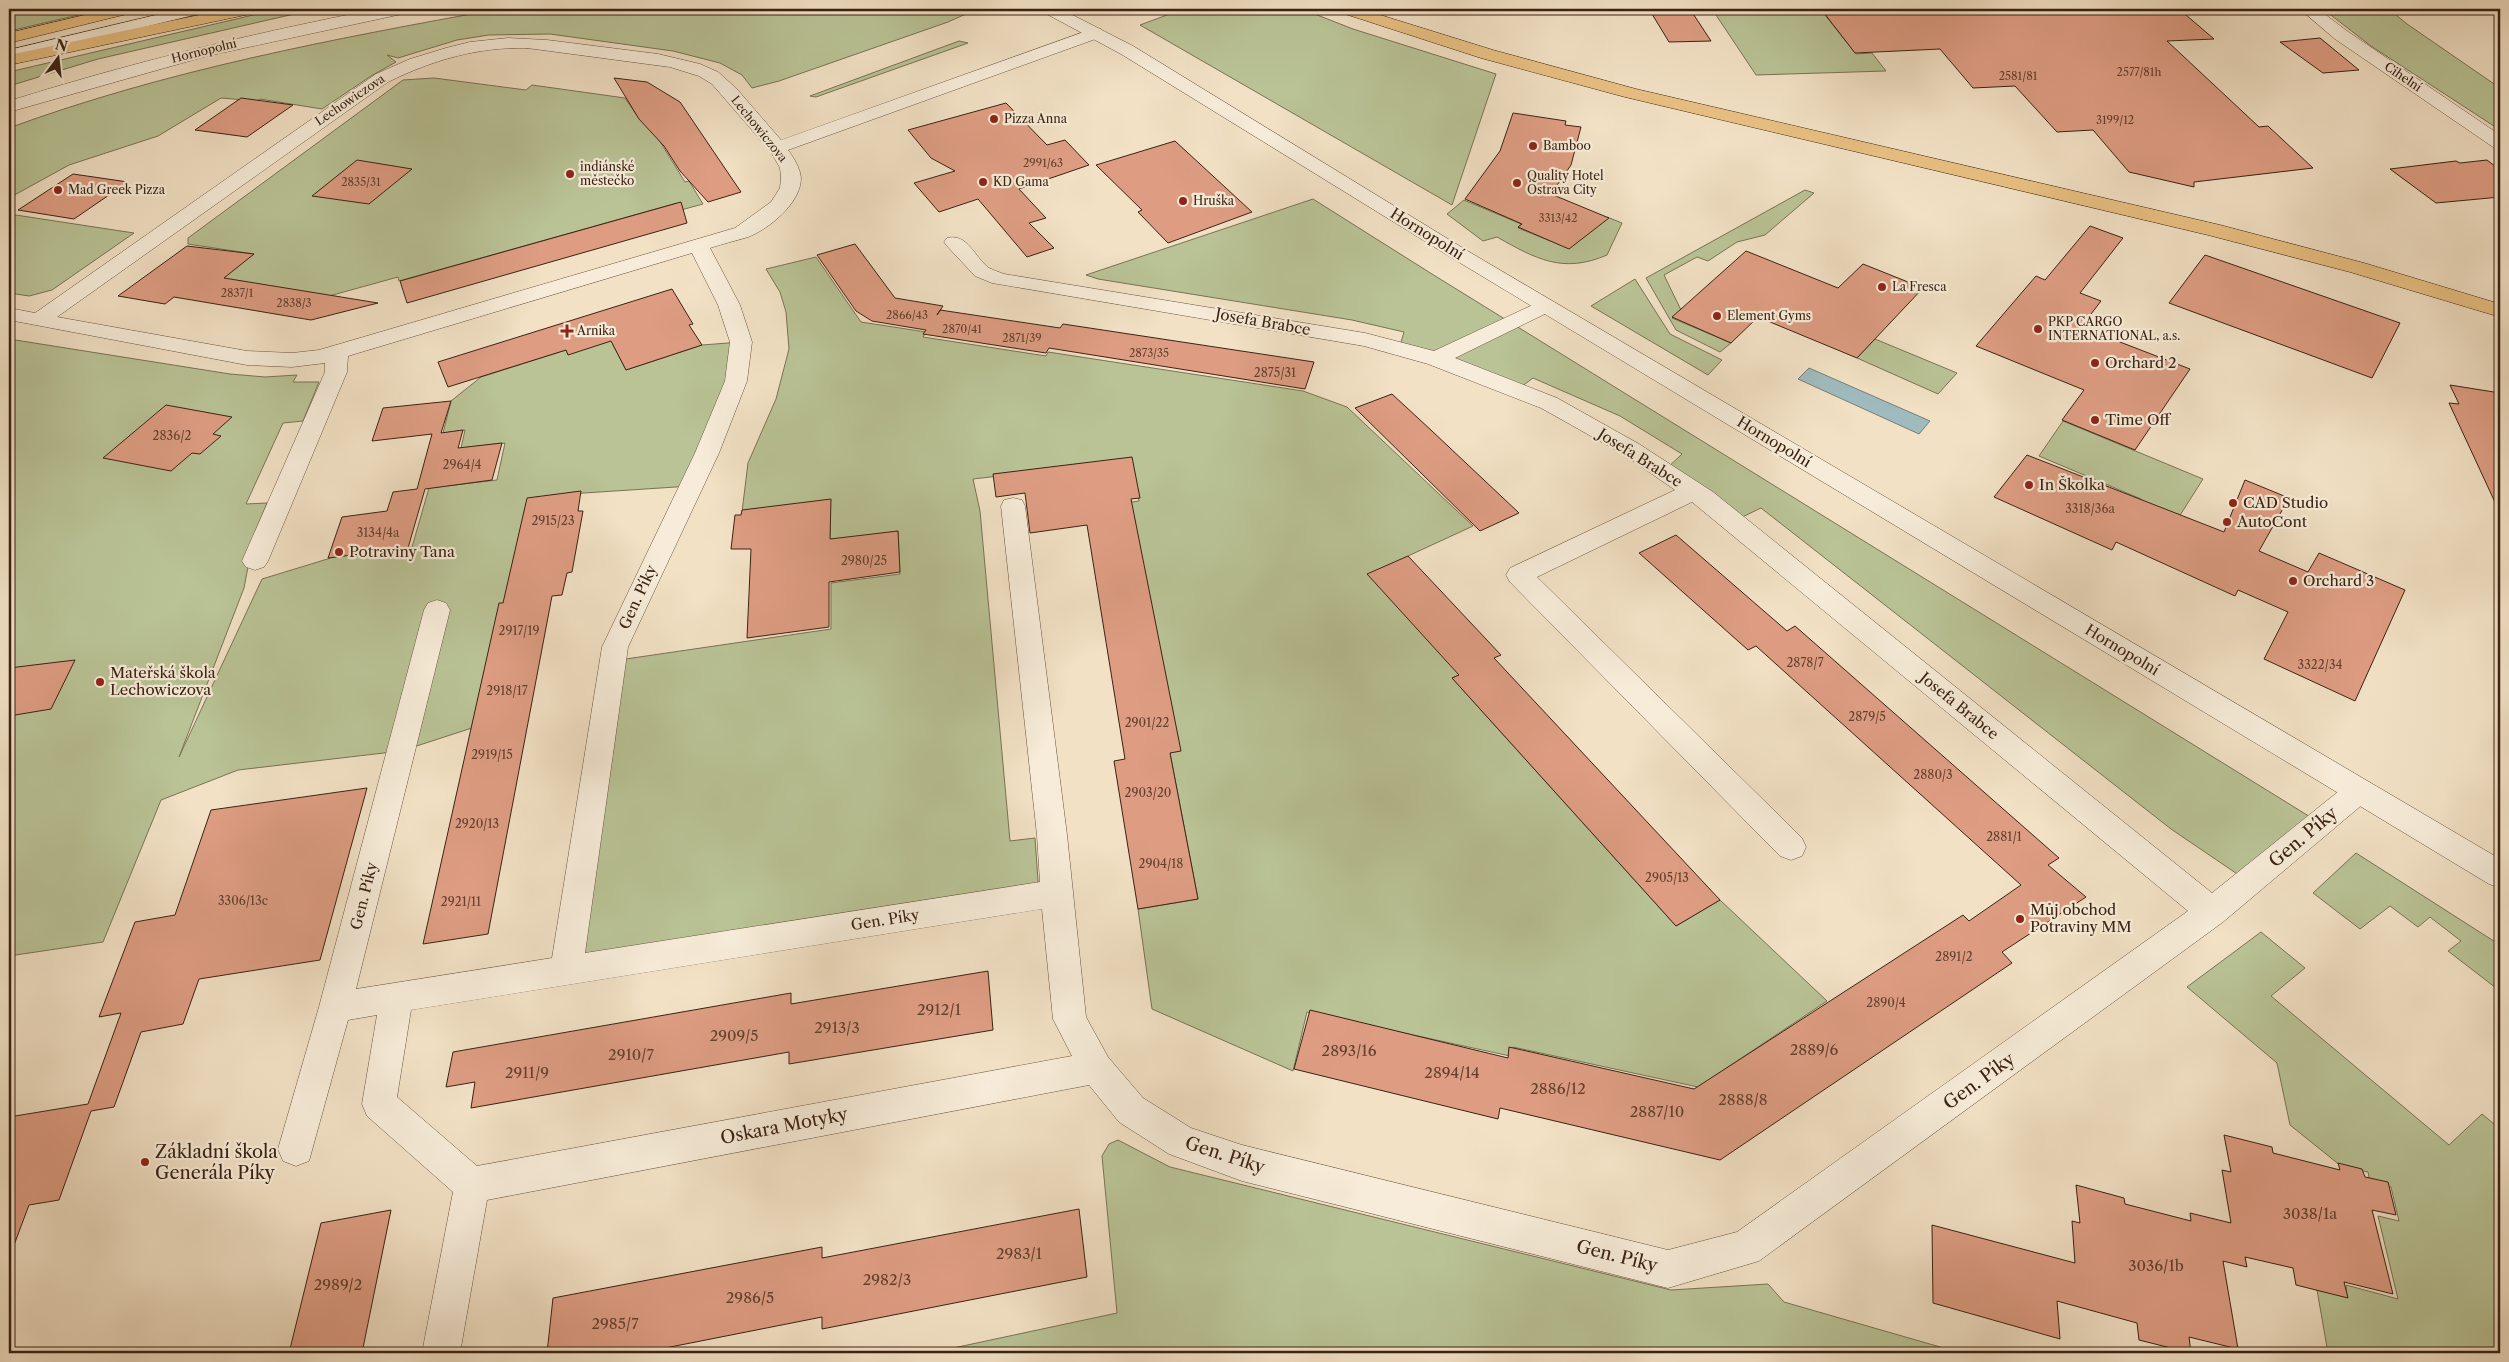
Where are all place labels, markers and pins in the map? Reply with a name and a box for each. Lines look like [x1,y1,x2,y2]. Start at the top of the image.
place label: Pizza Anna [1004,111,1068,126]
marker: Pizza Anna [988,113,1000,125]
place label: Bamboo [1543,138,1591,153]
marker: Bamboo [1527,140,1539,152]
place label: indiánské městečko [580,159,635,188]
marker: indiánské městečko [564,168,576,180]
place label: Quality Hotel Ostrava City [1527,168,1604,197]
place label: KD Gama [993,174,1049,189]
marker: KD Gama [977,176,989,188]
marker: Quality Hotel Ostrava City [1511,177,1523,189]
place label: Mad Greek Pizza [68,182,166,197]
marker: Mad Greek Pizza [52,184,64,196]
place label: Hruška [1193,193,1235,208]
marker: Hruška [1177,195,1189,207]
place label: La Fresca [1892,279,1947,294]
marker: La Fresca [1876,281,1888,293]
place label: Element Gyms [1727,308,1811,323]
marker: Element Gyms [1711,310,1723,322]
place label: PKP CARGO INTERNATIONAL, a.s. [2048,314,2180,343]
place label: Arnika [576,323,616,338]
marker: PKP CARGO INTERNATIONAL, a.s. [2032,323,2044,335]
marker: Arnika [561,325,573,337]
place label: Orchard 2 [2105,353,2177,372]
marker: Orchard 2 [2089,357,2101,369]
place label: Time Off [2105,410,2171,429]
marker: Time Off [2089,414,2101,426]
place label: In Školka [2039,475,2105,494]
marker: In Školka [2023,479,2035,491]
place label: CAD Studio [2243,493,2328,512]
marker: CAD Studio [2227,497,2239,509]
place label: AutoCont [2236,512,2308,531]
marker: AutoCont [2221,516,2233,528]
place label: Potraviny Tana [349,542,455,561]
marker: Potraviny Tana [333,546,345,558]
place label: Orchard 3 [2303,571,2374,590]
marker: Orchard 3 [2287,575,2299,587]
place label: Mateřská škola Lechowiczova [110,663,216,699]
marker: Mateřská škola Lechowiczova [94,676,106,688]
place label: Můj obchod Potraviny MM [2030,900,2132,936]
marker: Můj obchod Potraviny MM [2014,913,2026,925]
place label: Základní škola Generála Píky [155,1141,278,1184]
marker: Základní škola Generála Píky [139,1156,151,1168]

